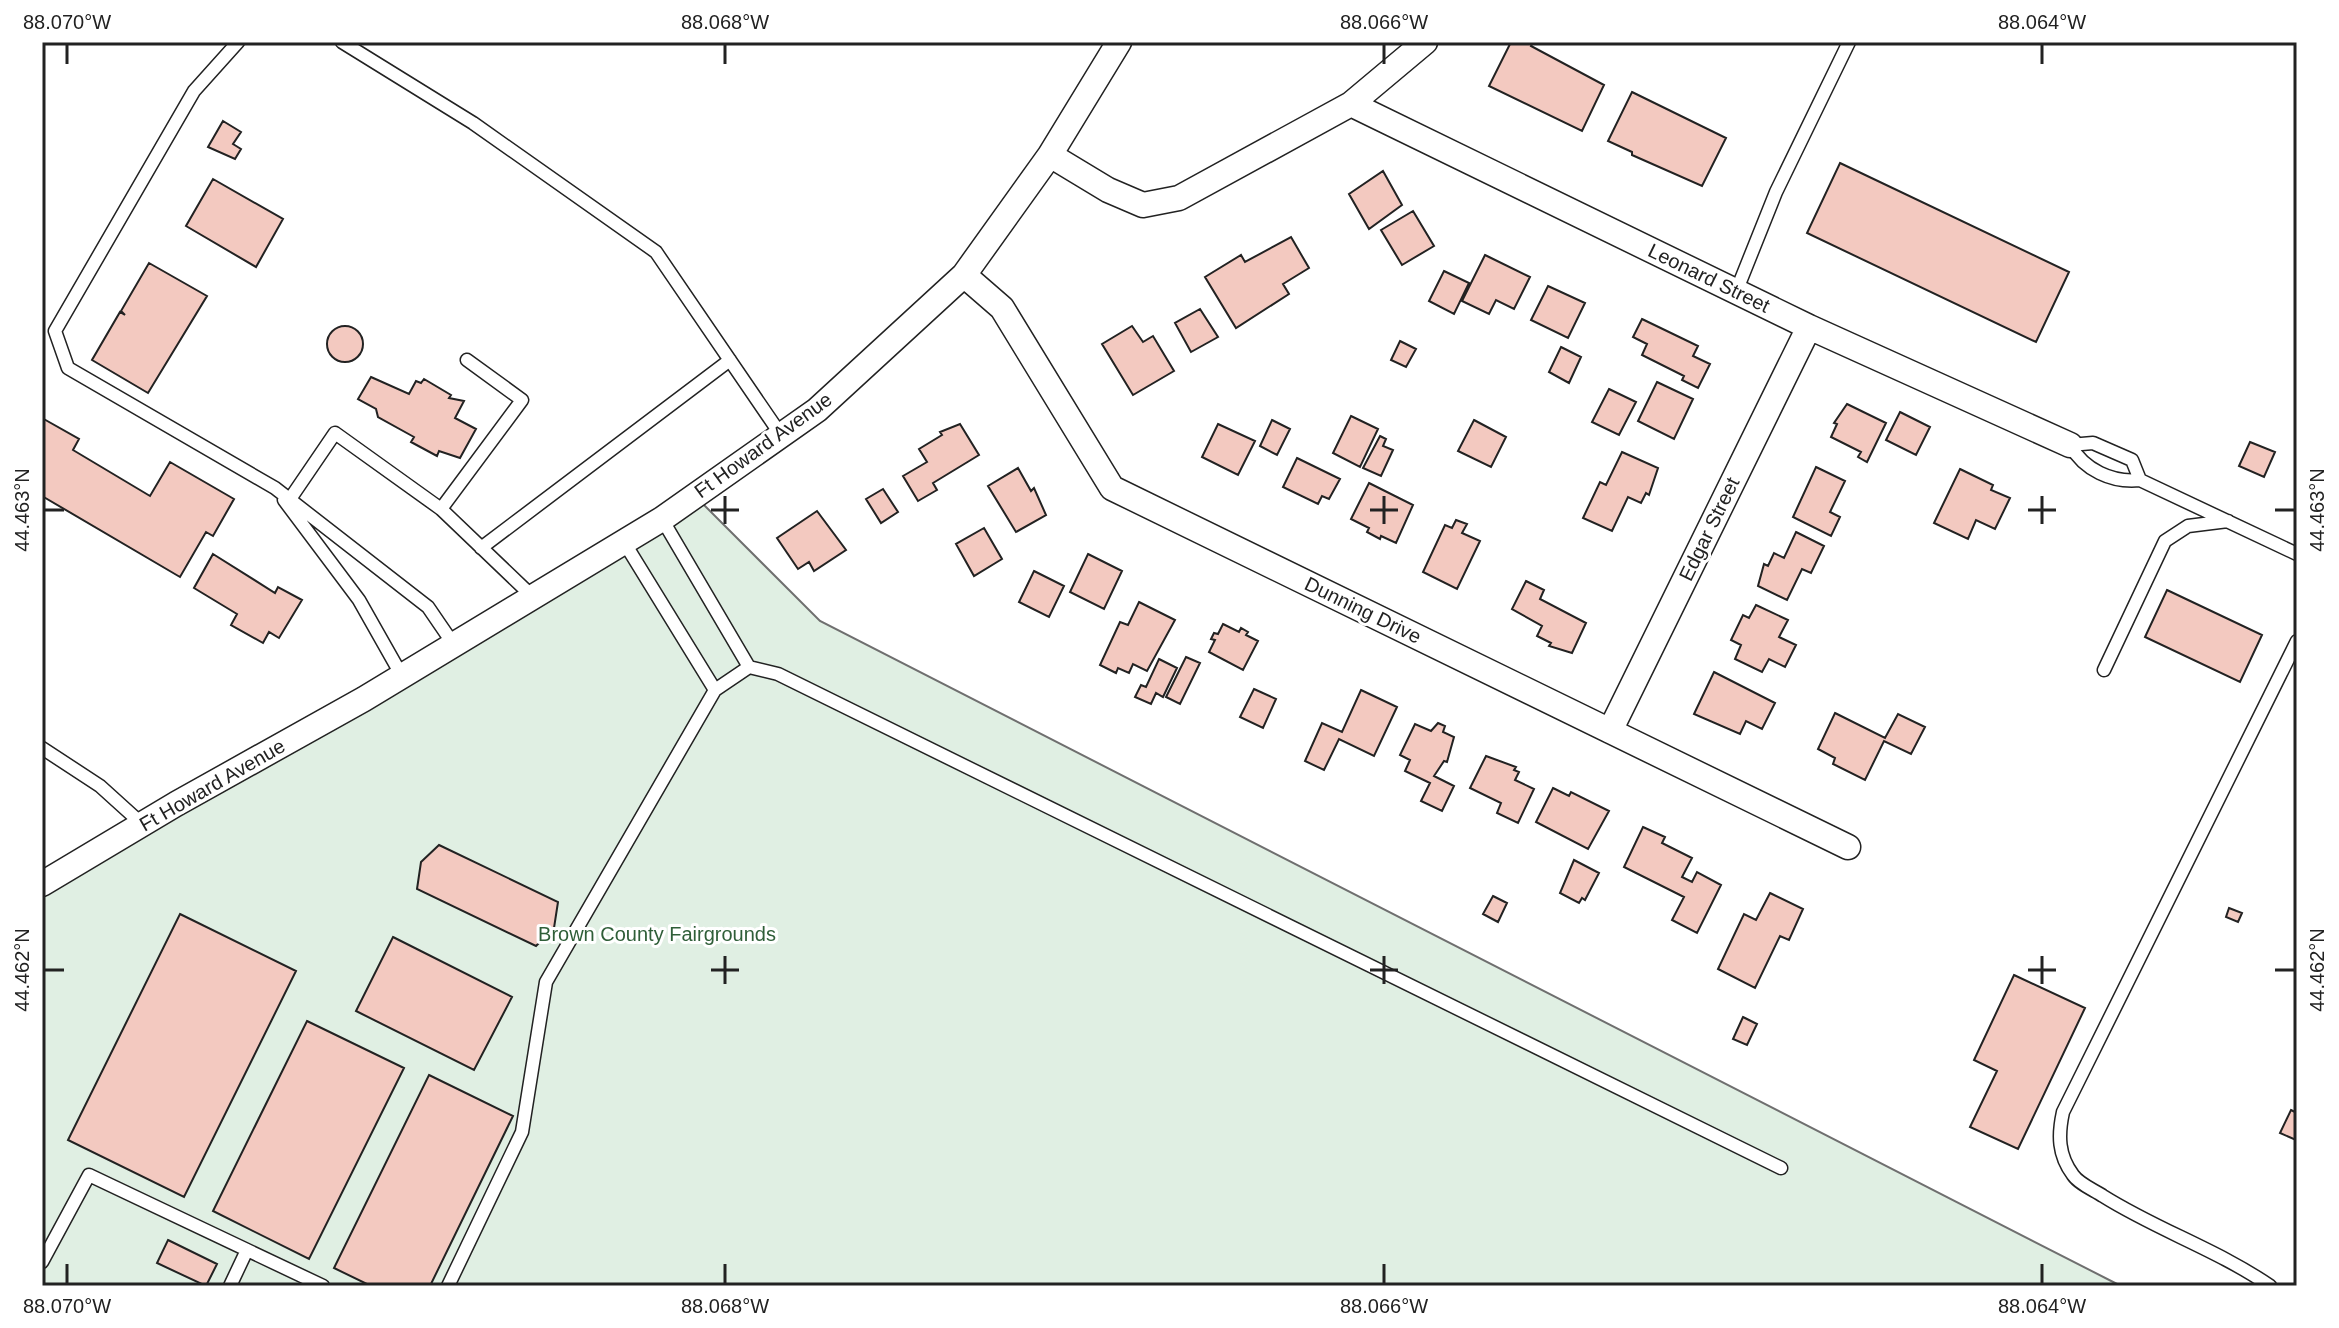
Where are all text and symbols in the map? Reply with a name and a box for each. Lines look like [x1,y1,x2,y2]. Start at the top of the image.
text: 88.070°W [23,11,111,33]
text: 88.068°W [681,11,769,33]
text: 88.066°W [1340,11,1428,33]
text: 88.064°W [1998,11,2086,33]
street label: Leonard Street [1645,239,1774,317]
street label: Ft Howard Avenue [690,388,836,502]
text: 44.463°N [11,468,33,552]
text: 44.463°N [2306,468,2328,552]
street label: Edgar Street [1674,473,1744,584]
street label: Dunning Drive [1301,572,1425,648]
street label: Ft Howard Avenue [135,734,289,836]
park label: Brown County Fairgrounds [538,923,776,945]
text: 44.462°N [11,928,33,1012]
text: 44.462°N [2306,928,2328,1012]
text: 88.070°W [23,1295,111,1317]
text: 88.068°W [681,1295,769,1317]
text: 88.066°W [1340,1295,1428,1317]
text: 88.064°W [1998,1295,2086,1317]

